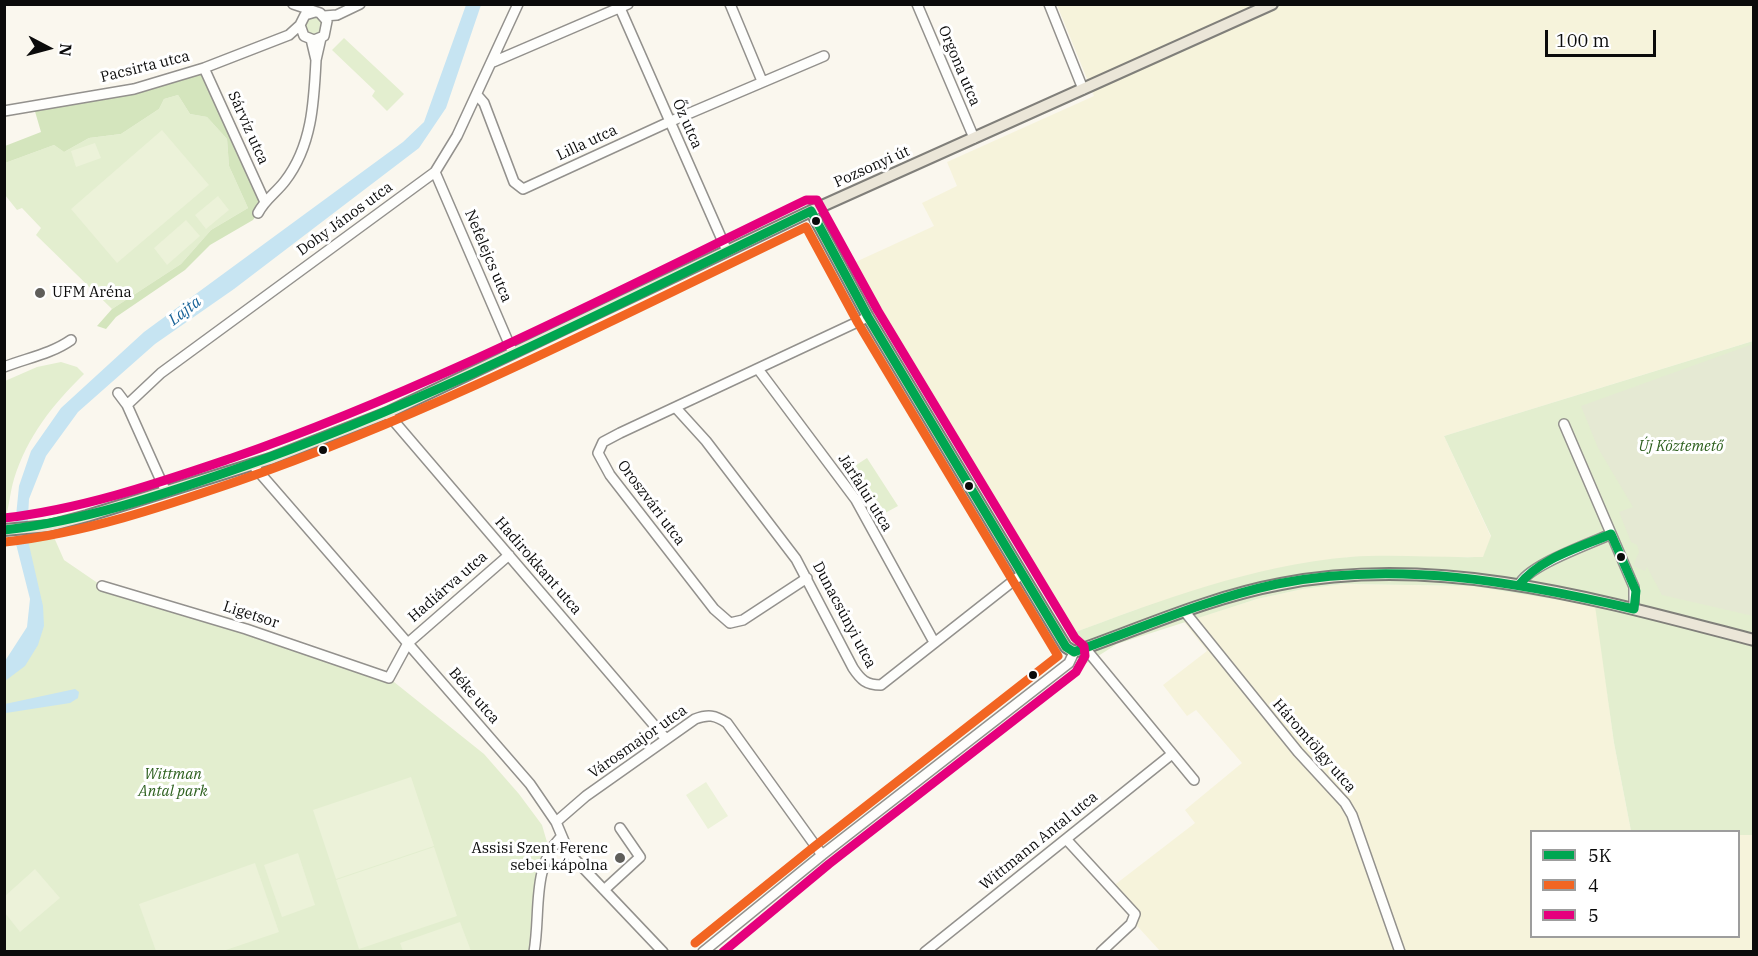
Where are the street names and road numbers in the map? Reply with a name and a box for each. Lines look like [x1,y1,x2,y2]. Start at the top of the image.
street label: Orgona utca [934,23,984,109]
street label: Pacsirta utca [99,47,191,87]
street label: Sárvíz utca [224,89,272,167]
street label: Őz utca [668,96,706,152]
street label: Lilla utca [554,121,620,165]
street label: Pozsonyi út [831,142,913,192]
street label: Dohy János utca [294,178,396,260]
street label: Nefelejcs utca [460,207,516,305]
street label: Járfalui utca [834,451,896,535]
street label: Oroszvári utca [613,457,689,549]
street label: Hadirokkant utca [491,513,585,619]
street label: Hadiárva utca [405,548,491,626]
street label: Dunacsúnyi utca [808,559,880,671]
street label: Ligetsor [221,598,281,632]
street label: Béke utca [445,664,503,728]
street label: Háromtölgy utca [1269,696,1359,796]
street label: Városmajor utca [585,701,691,783]
street label: Wittmann Antal utca [976,788,1102,894]

